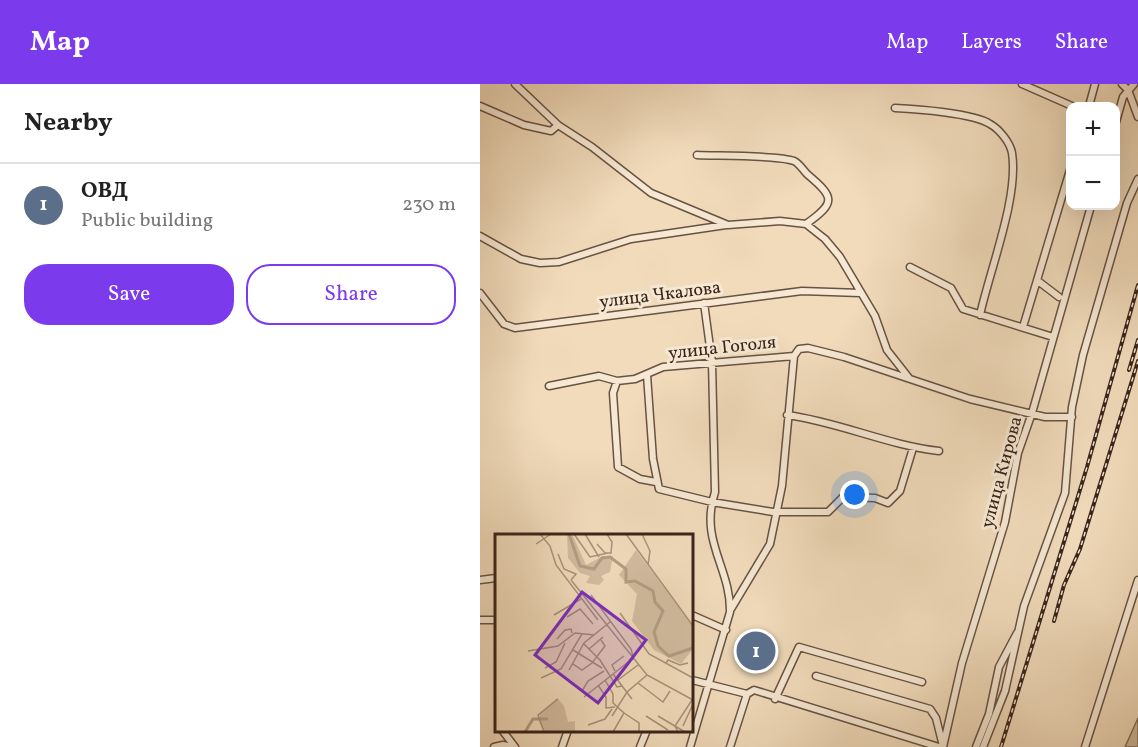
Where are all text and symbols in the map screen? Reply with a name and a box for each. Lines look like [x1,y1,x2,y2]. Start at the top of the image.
text: Map [30,23,90,62]
text: Map [886,28,928,57]
text: Layers [961,28,1022,57]
text: Share [1055,28,1108,57]
map controls [1066,102,1120,210]
button: + [1066,102,1120,156]
text: Nearby [24,105,113,141]
button: − [1066,156,1120,210]
text: ОВД [81,176,128,207]
text: 1 [39,191,48,219]
text: 230 m [402,191,456,219]
text: Public building [81,207,213,235]
button: Save [24,264,234,325]
button: Share [246,264,456,325]
street label: улица Чкалова [598,276,722,315]
street label: улица Гоголя [667,330,777,367]
street label: улица Кирова [976,414,1029,531]
your location [840,480,869,509]
inset map [495,534,693,732]
pin: 1 [736,628,776,674]

